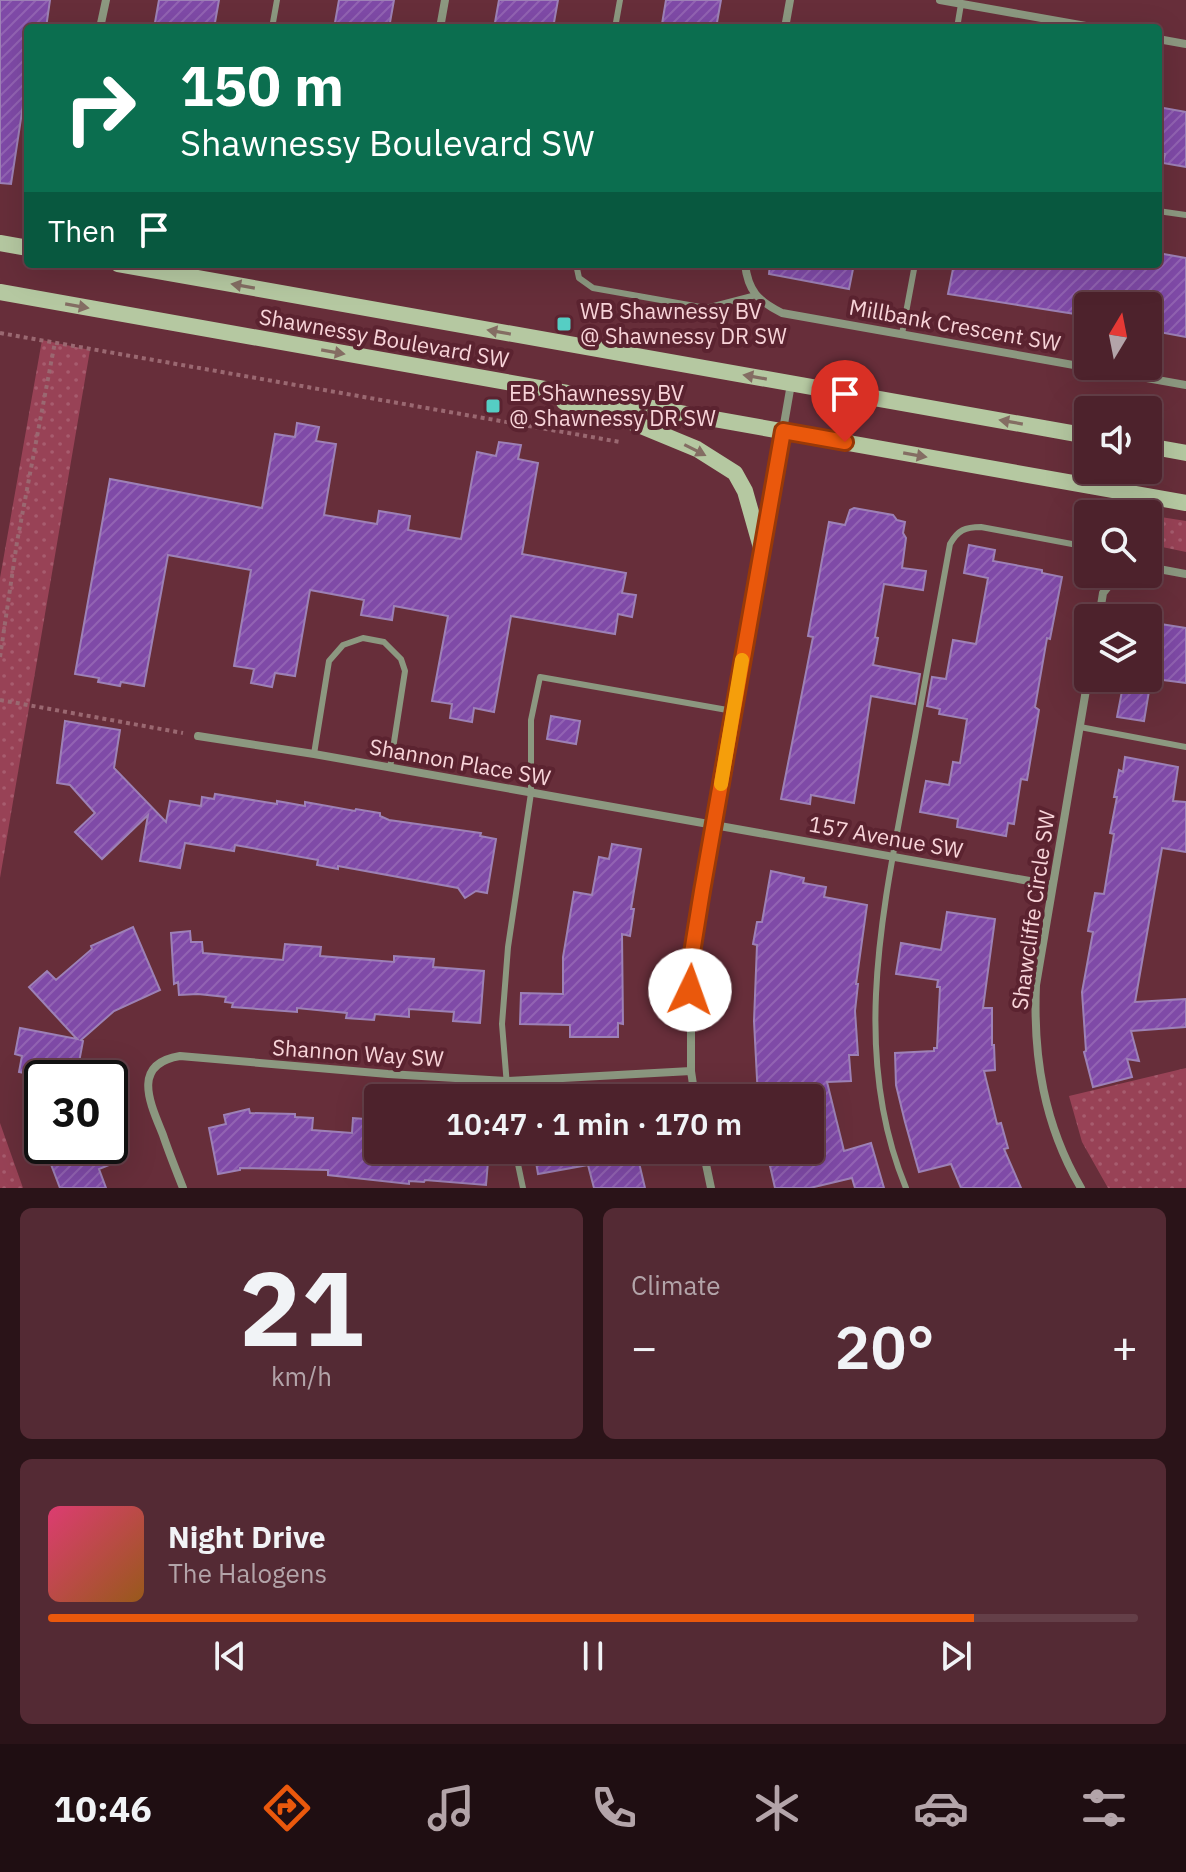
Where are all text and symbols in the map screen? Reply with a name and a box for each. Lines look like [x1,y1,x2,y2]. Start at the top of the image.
text: 150 m [180,49,344,121]
icon: right [48,56,152,160]
text: Shawnessy Boulevard SW [180,119,594,166]
icon: arrive [132,208,176,252]
text: Then [48,211,116,250]
one-way arrow [230,280,255,292]
street label: Millbank Crescent SW [847,292,1064,357]
north arrow [1074,292,1162,380]
map controls [1074,292,1162,692]
place label: WB Shawnessy BV @ Shawnessy DR SW [580,296,787,350]
one-way arrow [65,301,90,313]
street label: Shawnessy Boulevard SW [257,301,512,374]
marker: WB Shawnessy BV @ Shawnessy DR SW [555,315,573,333]
one-way arrow [486,325,511,337]
one-way arrow [321,346,346,358]
pin [811,360,879,442]
one-way arrow [742,371,767,383]
icon: arrive [823,372,867,416]
place label: EB Shawnessy BV @ Shawnessy DR SW [509,378,716,432]
button: sound [1074,396,1162,484]
marker: EB Shawnessy BV @ Shawnessy DR SW [484,397,502,415]
one-way arrow [998,416,1023,428]
one-way arrow [684,443,707,456]
one-way arrow [903,449,928,462]
button: search [1074,500,1162,588]
button: layers [1074,604,1162,692]
street label: Shannon Place SW [367,731,553,792]
street label: Shawcliffe Circle SW [1004,808,1061,1012]
street label: 157 Avenue SW [807,809,966,864]
position arrow [648,948,732,1032]
street label: Shannon Way SW [271,1032,445,1073]
speed limit sign: 30 [24,1060,128,1164]
text: 10:47 · 1 min · 170 m [446,1104,742,1143]
text: 21 [239,1239,364,1375]
text: Climate [631,1268,721,1302]
text: 20° [834,1307,935,1386]
text: − [631,1318,657,1375]
text: + [1112,1318,1138,1375]
text: km/h [271,1359,332,1393]
text: Night Drive [168,1517,326,1556]
text: The Halogens [168,1556,327,1590]
icon: previous [208,1634,252,1678]
icon: pause [571,1634,615,1678]
icon: next [934,1634,978,1678]
icon: directions [259,1780,315,1836]
icon: music [423,1780,479,1836]
icon: phone [586,1780,642,1836]
icon: climate [749,1780,805,1836]
icon: car [913,1780,969,1836]
icon: filters [1076,1780,1132,1836]
text: 10:46 [54,1785,152,1832]

